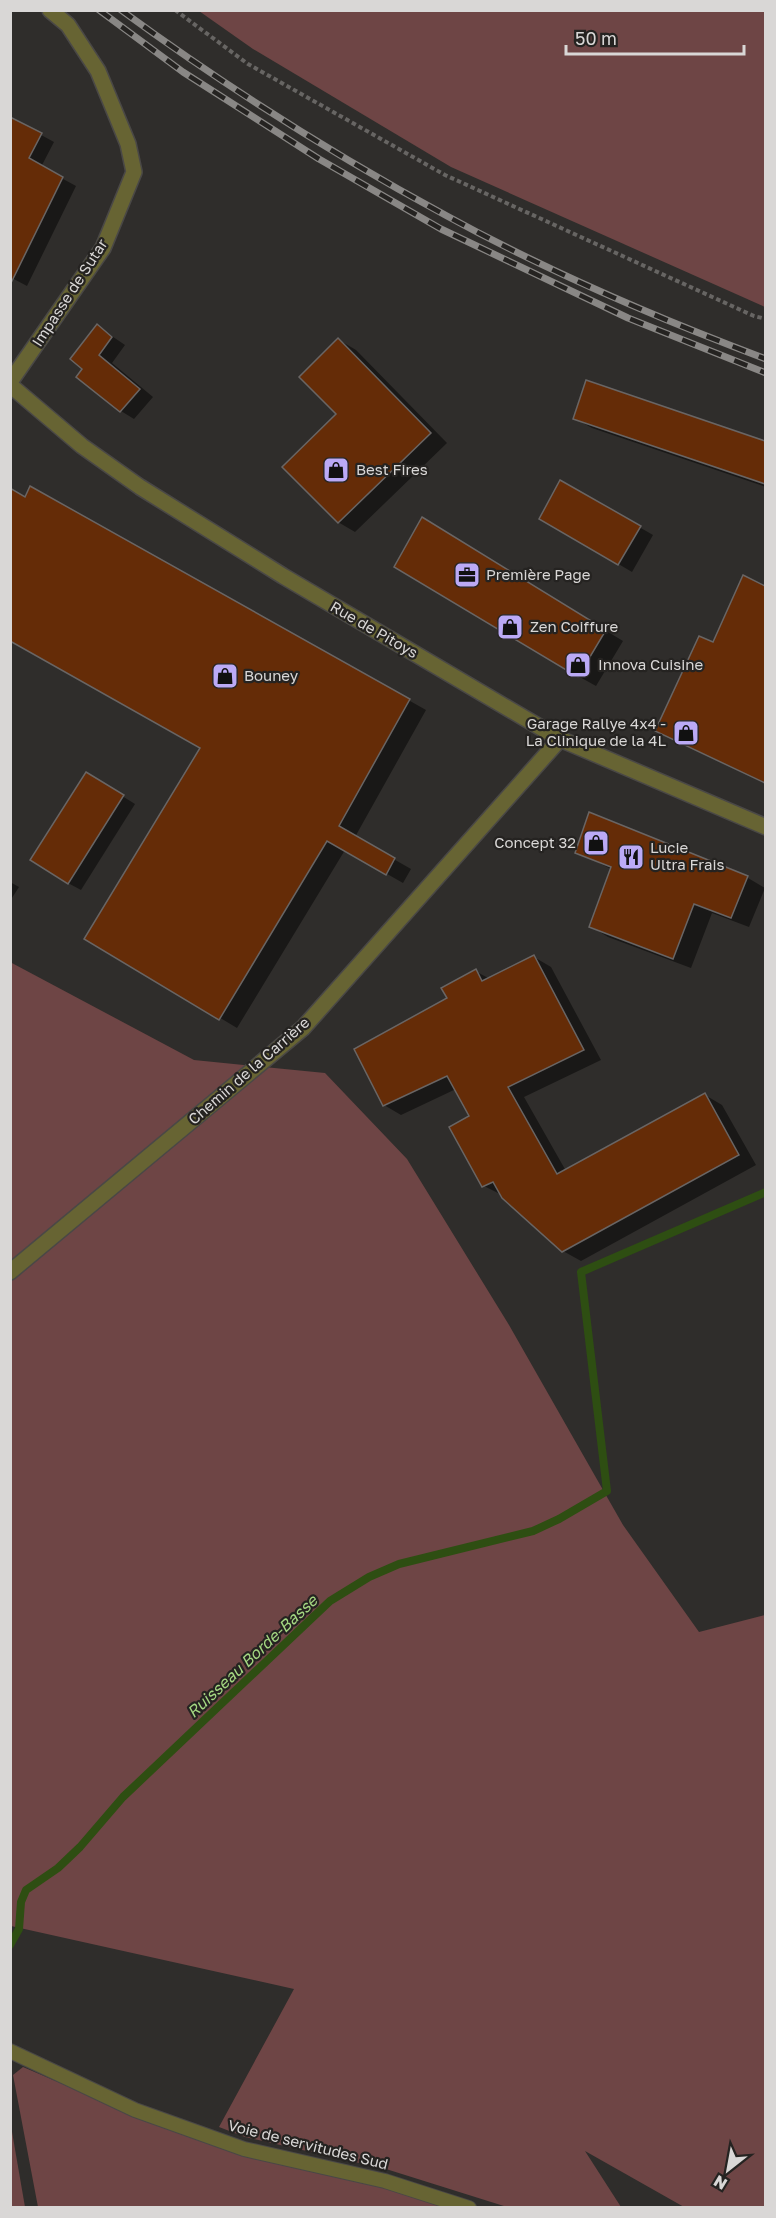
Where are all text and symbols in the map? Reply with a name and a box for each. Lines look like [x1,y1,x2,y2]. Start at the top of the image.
scale bar [566,18,744,56]
text: 50 m [575,27,617,49]
street label: Impasse de Sutar [28,235,111,350]
shop icon: Best Fires [321,455,351,485]
place label: Best Fires [356,460,428,478]
office icon: Première Page [452,560,482,590]
place label: Première Page [486,565,591,583]
street label: Rue de Pitoys [328,597,421,661]
shop icon: Zen Coiffure [495,612,525,642]
place label: Zen Coiffure [530,617,618,635]
shop icon: Innova Cuisine [563,650,593,680]
place label: Innova Cuisine [598,655,704,673]
shop icon: Bouney [210,661,240,691]
place label: Bouney [244,666,299,684]
place label: Garage Rallye 4x4 - La Clinique de la 4L [526,714,666,749]
shop icon: Garage Rallye 4x4 - La Clinique de la 4L [671,718,701,748]
shop icon: Concept 32 [581,828,611,858]
place label: Concept 32 [494,833,576,851]
place label: Lucie Ultra Frais [650,838,724,873]
restaurant icon: Lucie Ultra Frais [616,842,646,872]
street label: Chemin de la Carrière [184,1013,313,1128]
water label: Ruisseau Borde-Basse [183,1589,323,1722]
street label: Voie de servitudes Sud [226,2115,390,2173]
north arrow [698,2140,758,2200]
text: N [710,2171,731,2195]

